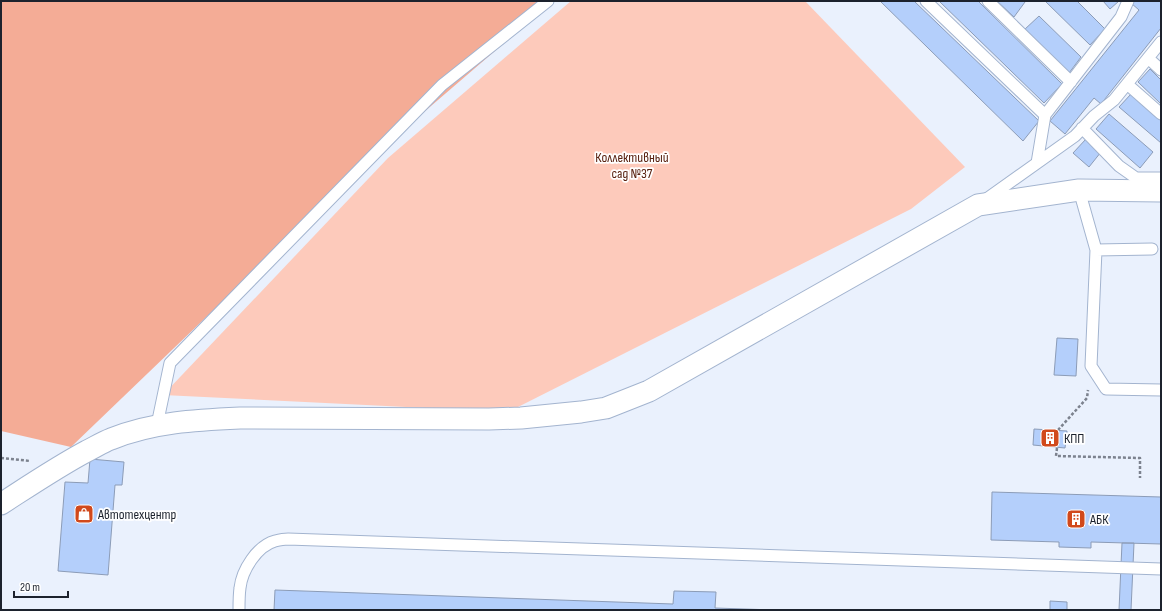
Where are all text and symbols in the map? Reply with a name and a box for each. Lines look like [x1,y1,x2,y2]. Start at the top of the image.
park label: Коллективный сад №37 [595,149,669,182]
building icon: КПП [1039,427,1061,449]
place label: КПП [1064,430,1084,447]
shop icon: Автотехцентр [73,503,95,525]
place label: Автотехцентр [97,506,177,523]
building icon: АБК [1065,508,1087,530]
place label: АБК [1089,511,1109,528]
scale bar [14,573,68,599]
text: 20 m [20,580,40,595]

